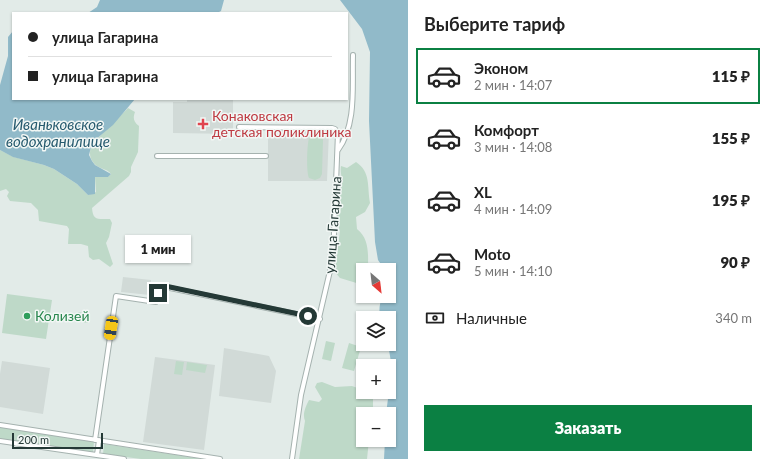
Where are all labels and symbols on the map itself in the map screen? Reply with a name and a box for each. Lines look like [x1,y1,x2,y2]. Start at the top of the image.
place label: Конаковская детская поликлиника [212,107,352,140]
water label: Иваньковское водохранилище [6,115,110,150]
marker: Конаковская детская поликлиника [197,118,209,130]
street label: улица Гагарина [321,176,344,274]
callout: 1 мин [125,235,191,263]
north arrow [356,263,396,303]
route end [149,284,167,302]
place label: Колизей [35,307,90,324]
route start [299,307,317,325]
marker: Колизей [22,311,32,321]
car [103,315,119,341]
scale bar [12,431,103,450]

